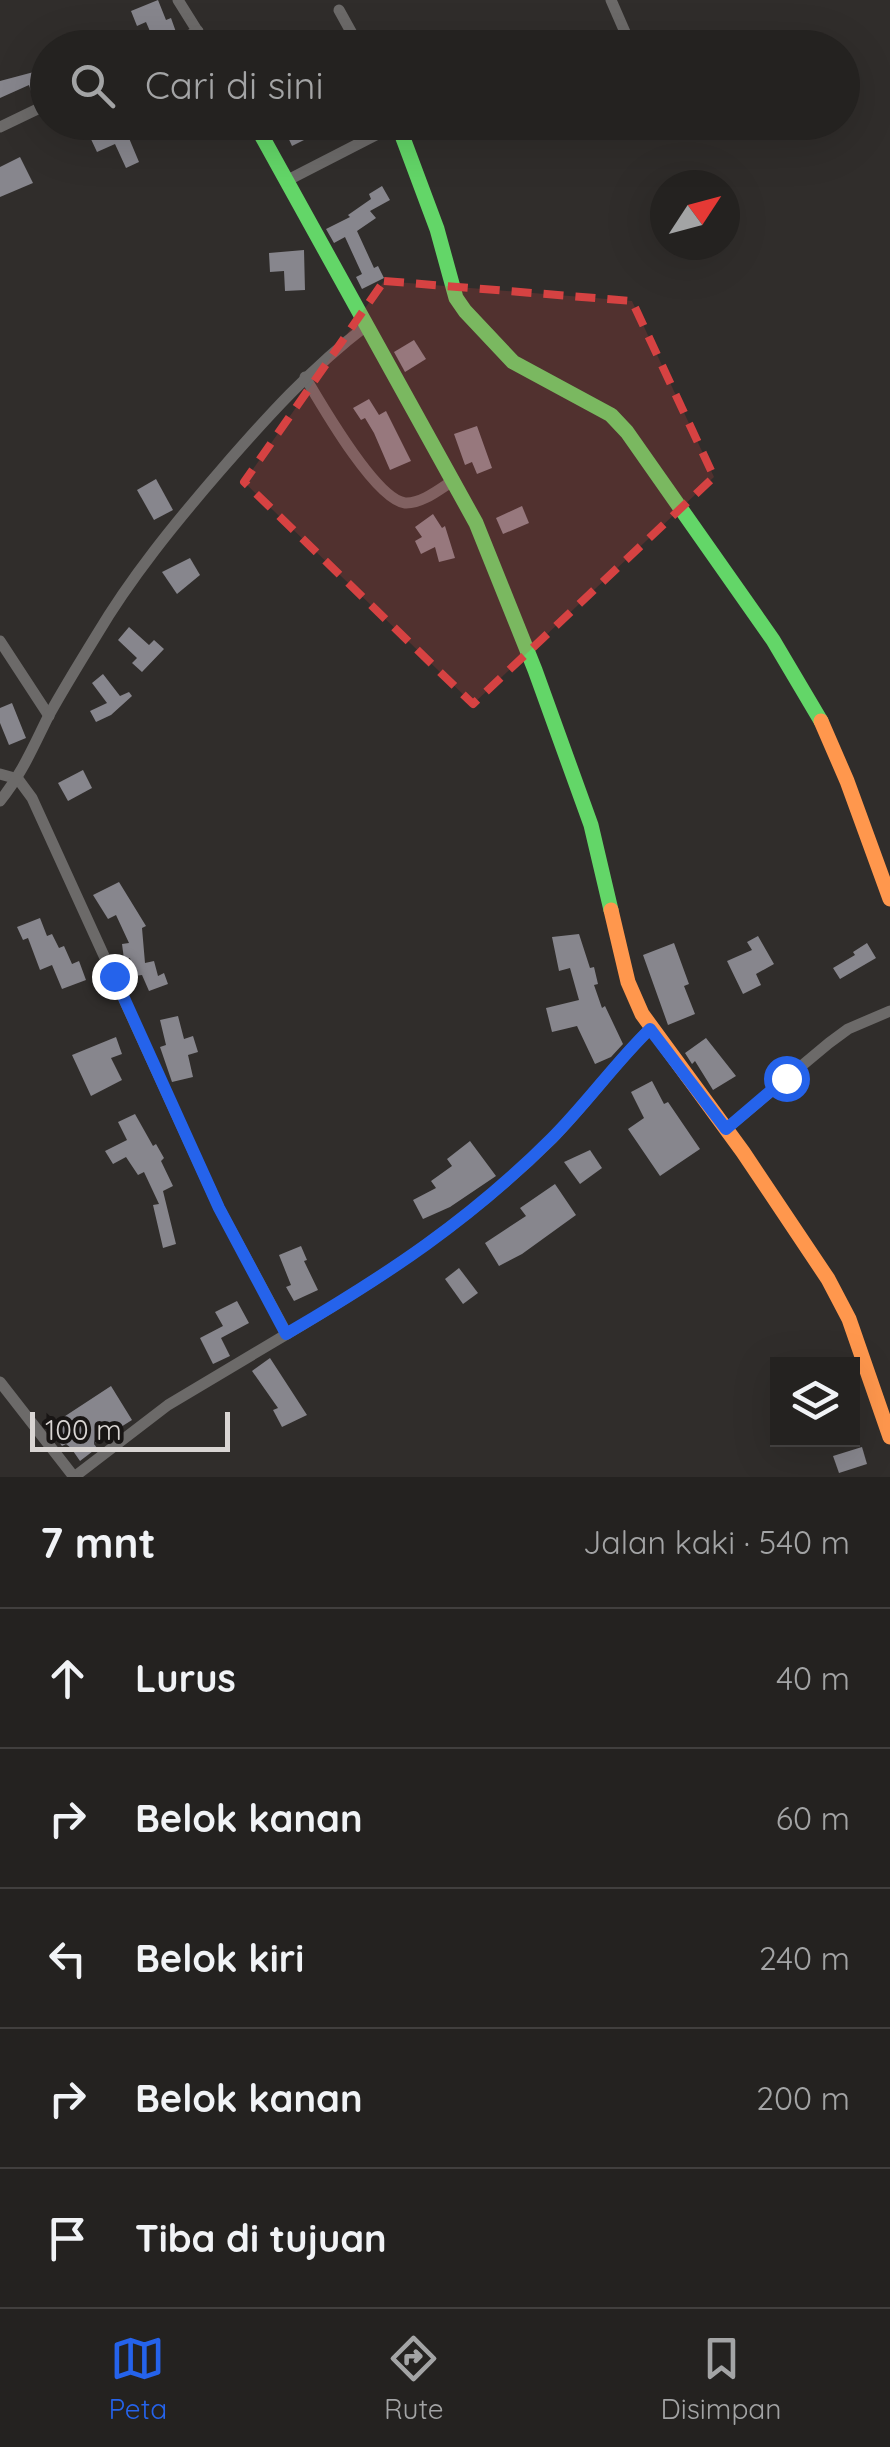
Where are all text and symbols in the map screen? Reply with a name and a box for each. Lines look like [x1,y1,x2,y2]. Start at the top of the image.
search box [30,30,860,140]
icon: search [65,58,120,113]
text: Cari di sini [145,61,324,109]
north arrow [650,170,740,260]
route end [92,954,138,1000]
route start [764,1056,810,1102]
map controls [770,1357,860,1447]
button: layers [770,1357,860,1447]
scale bar [30,1407,230,1452]
text: 100 m [45,1412,122,1447]
text: 7 mnt [40,1516,156,1569]
text: Jalan kaki · 540 m [583,1522,850,1562]
icon: ahead [40,1651,95,1706]
text: Lurus [135,1654,236,1702]
text: 40 m [776,1658,850,1698]
icon: right [40,1791,95,1846]
text: Belok kanan [135,1794,363,1842]
text: 60 m [776,1798,850,1838]
icon: left [40,1931,95,1986]
text: Belok kiri [135,1934,304,1982]
text: 240 m [759,1938,850,1978]
icon: right [40,2071,95,2126]
text: Belok kanan [135,2074,363,2122]
text: 200 m [756,2078,850,2118]
icon: arrive [40,2211,95,2266]
text: Tiba di tujuan [135,2214,387,2262]
tab: Peta [108,2331,167,2426]
tab: Rute [384,2331,444,2426]
tab: Disimpan [661,2331,782,2426]

